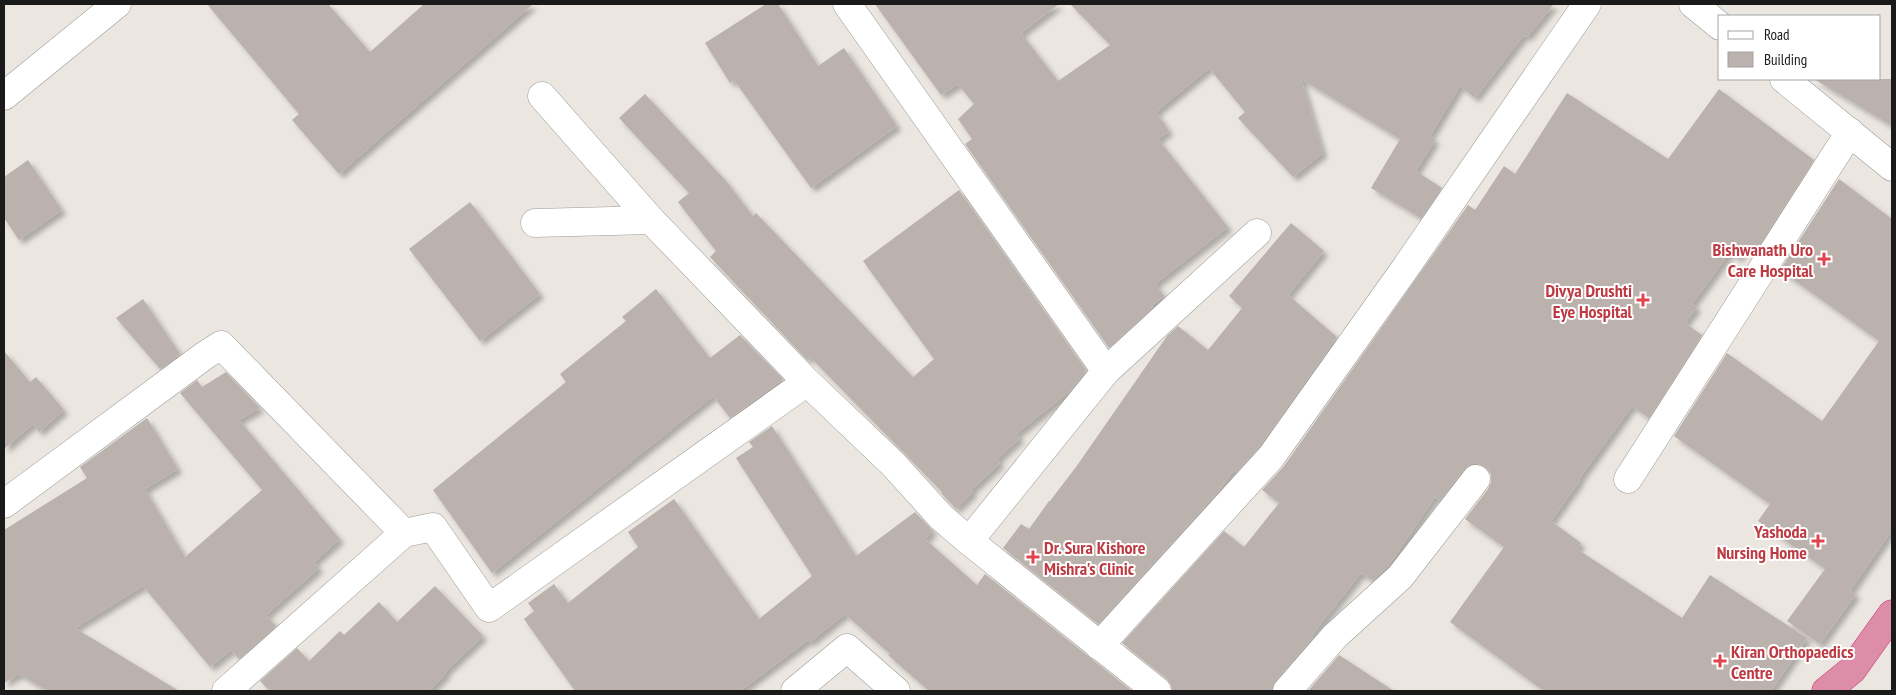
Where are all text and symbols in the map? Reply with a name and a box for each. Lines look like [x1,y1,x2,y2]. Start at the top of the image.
legend [1718,15,1881,80]
text: Road [1764,25,1790,44]
text: Building [1764,50,1807,69]
place label: Bishwanath Uro Care Hospital [1713,238,1814,282]
marker: Bishwanath Uro Care Hospital [1817,252,1831,266]
place label: Divya Drushti Eye Hospital [1545,279,1633,323]
marker: Divya Drushti Eye Hospital [1636,293,1650,307]
place label: Yashoda Nursing Home [1717,520,1807,564]
marker: Yashoda Nursing Home [1811,534,1825,548]
place label: Dr. Sura Kishore Mishra's Clinic [1044,536,1146,580]
marker: Dr. Sura Kishore Mishra's Clinic [1026,550,1040,564]
place label: Kiran Orthopaedics Centre [1731,640,1854,684]
marker: Kiran Orthopaedics Centre [1713,654,1727,668]

